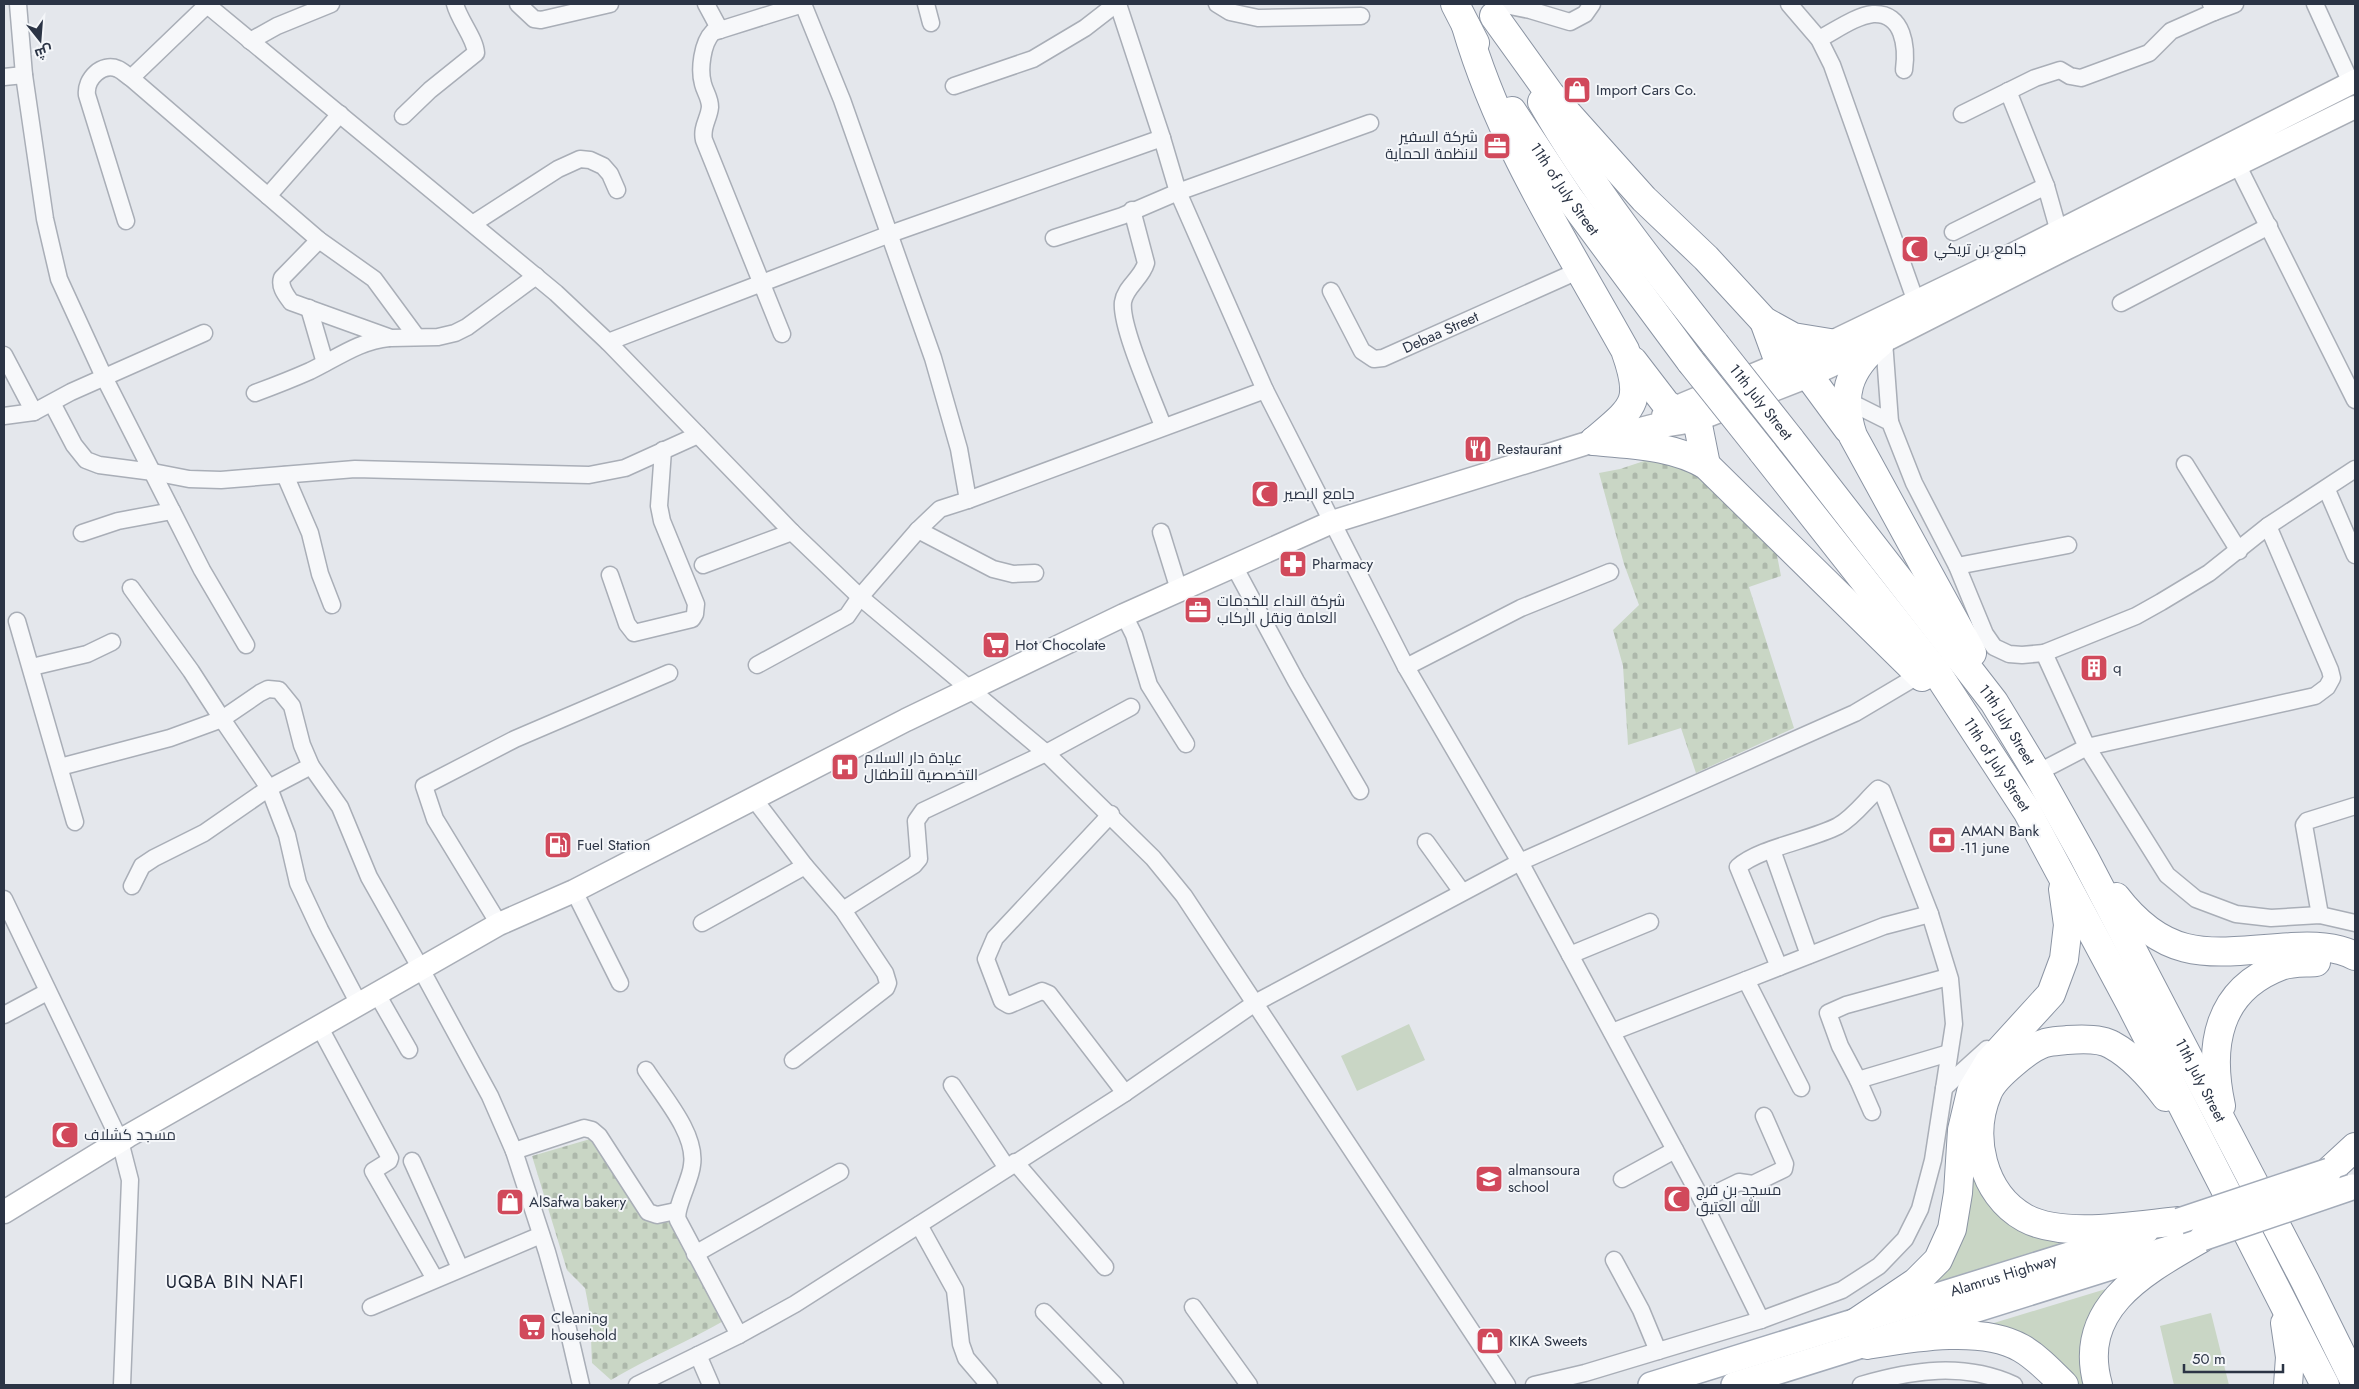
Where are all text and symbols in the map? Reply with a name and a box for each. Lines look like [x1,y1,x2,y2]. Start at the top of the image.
north arrow [15,15,65,65]
text: ش [32,40,55,65]
shop icon: Import Cars Co. [1562,75,1592,105]
place label: Import Cars Co. [1596,79,1697,101]
place label: شركة السفير لانظمة الحماية [1385,126,1478,165]
office icon: شركة السفير لانظمة الحماية [1482,131,1512,161]
street label: 11th of July Street [1525,138,1605,240]
mosque icon: جامع بن تريكي [1900,234,1930,264]
place label: جامع بن تريكي [1934,238,2026,261]
street label: Debaa Street [1399,306,1482,359]
street label: 11th July Street [1724,359,1798,445]
restaurant icon: Restaurant [1463,434,1493,464]
place label: Restaurant [1497,438,1562,460]
mosque icon: جامع البصير [1250,479,1280,509]
place label: جامع البصير [1283,483,1355,505]
pharmacy icon: Pharmacy [1278,549,1308,579]
place label: Pharmacy [1312,553,1374,575]
place label: شركة النداء للخدمات العامة ونقل الركاب [1217,590,1345,629]
office icon: شركة النداء للخدمات العامة ونقل الركاب [1183,595,1213,625]
supermarket icon: Hot Chocolate [981,630,1011,660]
place label: Hot Chocolate [1015,634,1106,656]
building icon: q [2079,653,2109,683]
place label: q [2113,657,2122,679]
street label: 11th July Street [1973,680,2041,770]
street label: 11th of July Street [1958,713,2036,816]
place label: عيادة دار السلام التخصصية للأطفال [864,747,978,786]
hospital icon: عيادة دار السلام التخصصية للأطفال [830,752,860,782]
place label: AMAN Bank -11 june [1961,820,2040,859]
bank icon: AMAN Bank -11 june [1927,825,1957,855]
fuel station icon: Fuel Station [543,830,573,860]
place label: Fuel Station [577,834,650,856]
street label: 11th July Street [2170,1035,2232,1126]
mosque icon: مسجد كشلاف [50,1120,80,1150]
place label: مسجد كشلاف [84,1124,176,1146]
place label: almansoura school [1508,1159,1580,1198]
school or university icon: almansoura school [1474,1164,1504,1194]
place label: مسجد بن فرج الله العتيق [1696,1179,1781,1218]
mosque icon: مسجد بن فرج الله العتيق [1662,1184,1692,1214]
shop icon: AlSafwa bakery [495,1187,525,1217]
place label: AlSafwa bakery [529,1191,626,1213]
street label: Alamrus Highway [1947,1248,2060,1302]
district label: UQBA BIN NAFI [166,1269,304,1295]
place label: Cleaning household [551,1307,617,1346]
supermarket icon: Cleaning household [517,1312,547,1342]
shop icon: KIKA Sweets [1475,1326,1505,1356]
place label: KIKA Sweets [1509,1330,1587,1352]
scale bar [2184,1342,2283,1374]
text: 50 m [2192,1348,2226,1370]

